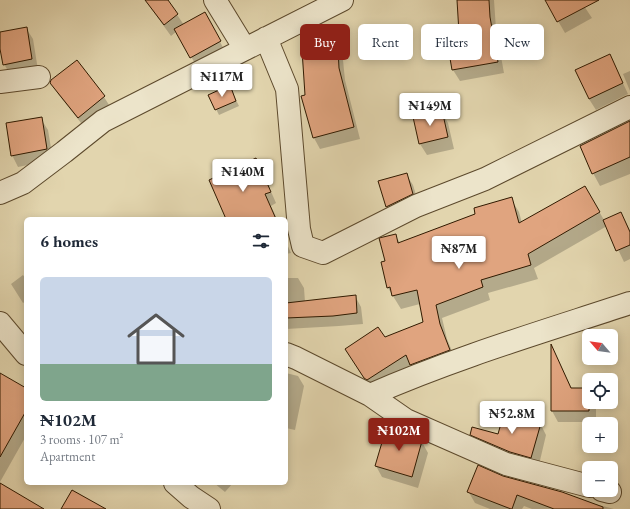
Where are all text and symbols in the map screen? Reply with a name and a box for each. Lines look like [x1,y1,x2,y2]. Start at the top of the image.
chip: Buy [300,24,350,60]
chip: Rent [358,24,413,60]
chip: Filters [421,24,482,60]
chip: New [490,24,544,60]
pin: ₦117M [194,64,250,98]
text: ₦117M [200,68,244,85]
pin: ₦149M [402,93,458,127]
text: ₦149M [408,97,452,114]
pin: ₦140M [215,159,271,193]
text: ₦140M [221,163,265,180]
text: 6 homes [40,230,98,252]
icon: filters [250,230,272,252]
pin: ₦87M [435,236,483,270]
text: ₦87M [441,240,477,257]
icon: home [120,303,192,375]
north arrow [582,329,618,365]
map controls [582,329,618,497]
button: locate [582,373,618,409]
pin: ₦52.8M [479,401,545,435]
text: ₦52.8M [489,405,535,422]
text: ₦102M [40,409,97,431]
button: + [582,417,618,453]
pin: ₦102M [371,418,427,452]
text: ₦102M [377,422,421,439]
text: 3 rooms · 107 m² [40,431,124,448]
text: Apartment [40,448,95,465]
button: − [582,461,618,497]

